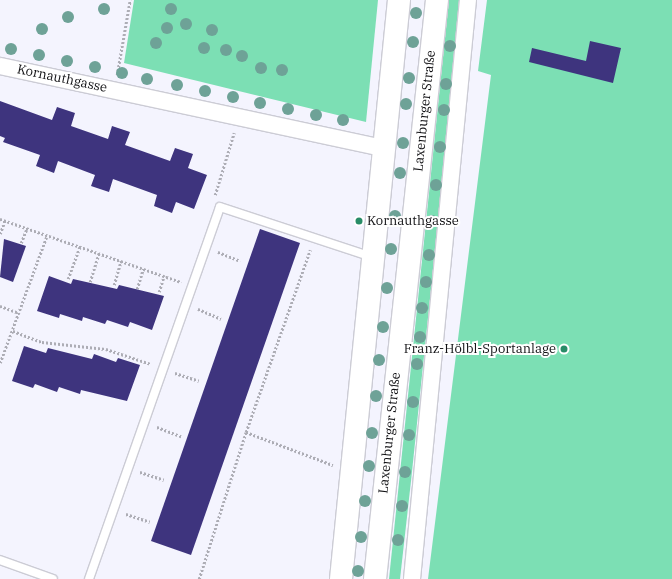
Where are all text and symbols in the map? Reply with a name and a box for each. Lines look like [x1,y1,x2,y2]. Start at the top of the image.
street label: Laxenburger Straße [411,50,439,172]
street label: Kornauthgasse [16,62,108,96]
place label: Kornauthgasse [367,213,459,229]
marker: Kornauthgasse [354,216,364,226]
place label: Franz-Hölbl-Sportanlage [404,341,556,357]
marker: Franz-Hölbl-Sportanlage [559,344,569,354]
street label: Laxenburger Straße [376,372,404,494]

